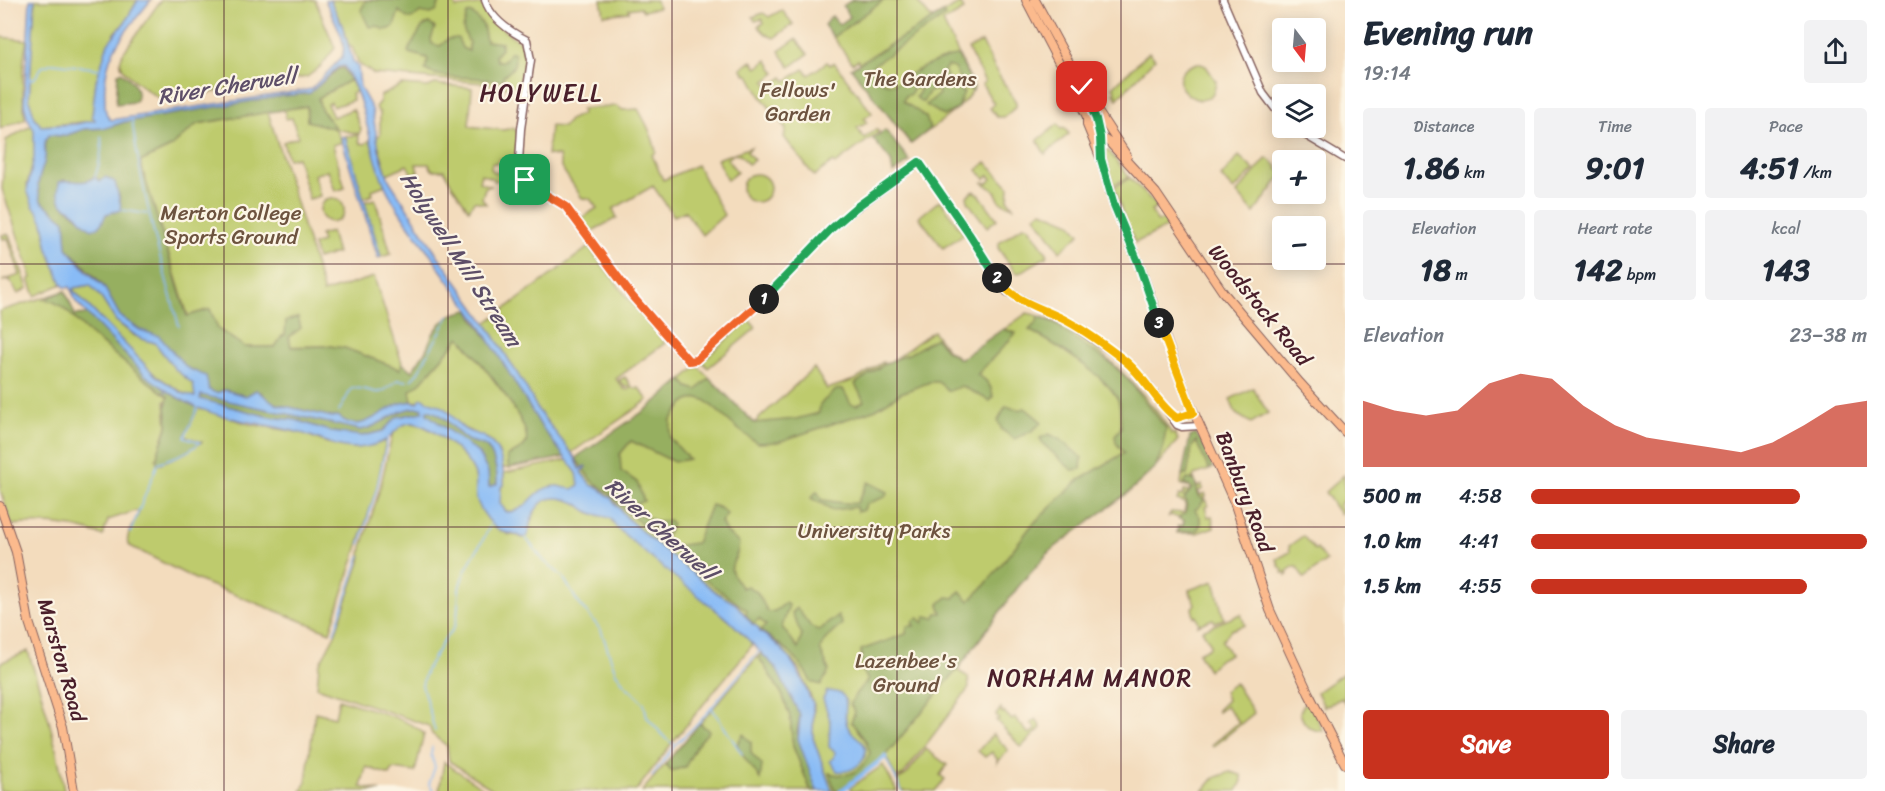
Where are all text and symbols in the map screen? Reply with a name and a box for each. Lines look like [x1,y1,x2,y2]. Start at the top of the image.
text: Evening run [1363,4,1533,62]
north arrow [1272,18,1326,72]
map controls [1272,18,1326,270]
button: share [1804,20,1867,83]
water label: River Cherwell [155,55,304,116]
text: 19:14 [1363,56,1411,91]
park label: The Gardens [863,60,977,98]
pin [1056,61,1107,112]
icon: check [1065,70,1098,103]
park label: Fellows' Garden [760,71,836,133]
district label: HOLYWELL [480,72,602,114]
button: layers [1272,84,1326,138]
text: Distance [1414,112,1474,141]
text: Time [1598,112,1632,141]
text: Pace [1769,112,1803,141]
text: 1.86 [1403,141,1460,195]
text: 9:01 [1585,141,1645,195]
text: 4:51 [1740,141,1799,195]
button: + [1272,150,1326,204]
pin [499,154,550,205]
text: km [1460,158,1485,187]
text: /km [1799,158,1832,187]
water label: Holywell Mill Stream [389,163,534,357]
icon: arrive [508,163,541,196]
park label: Merton College Sports Ground [161,194,302,256]
text: Elevation [1412,214,1476,243]
text: Heart rate [1577,214,1653,243]
text: kcal [1771,214,1801,243]
button: − [1272,216,1326,270]
street label: Woodstock Road [1198,235,1323,376]
text: 18 [1420,243,1451,297]
text: 142 [1574,243,1623,297]
text: 143 [1762,243,1810,297]
text: m [1451,260,1468,289]
text: bpm [1623,260,1656,289]
pin: 2 [982,263,1012,293]
text: 2 [992,263,1002,292]
pin: 1 [749,284,779,314]
text: 1 [761,284,767,313]
pin: 3 [1144,308,1174,338]
text: 3 [1155,308,1163,337]
text: Elevation [1363,318,1444,353]
text: 23–38 m [1790,318,1867,353]
street label: Banbury Road [1204,426,1286,560]
water label: River Cherwell [596,468,729,593]
text: 500 m [1363,479,1421,514]
text: 4:58 [1459,479,1502,514]
park label: University Parks [798,512,951,550]
text: 1.0 km [1363,524,1421,559]
text: 4:41 [1459,524,1499,559]
text: 1.5 km [1363,569,1421,604]
text: 4:55 [1459,569,1502,604]
street label: Marston Road [26,594,98,728]
park label: Lazenbee's Ground [855,642,957,704]
district label: NORHAM MANOR [987,657,1193,699]
button: Save [1363,710,1609,779]
button: Share [1621,710,1867,779]

